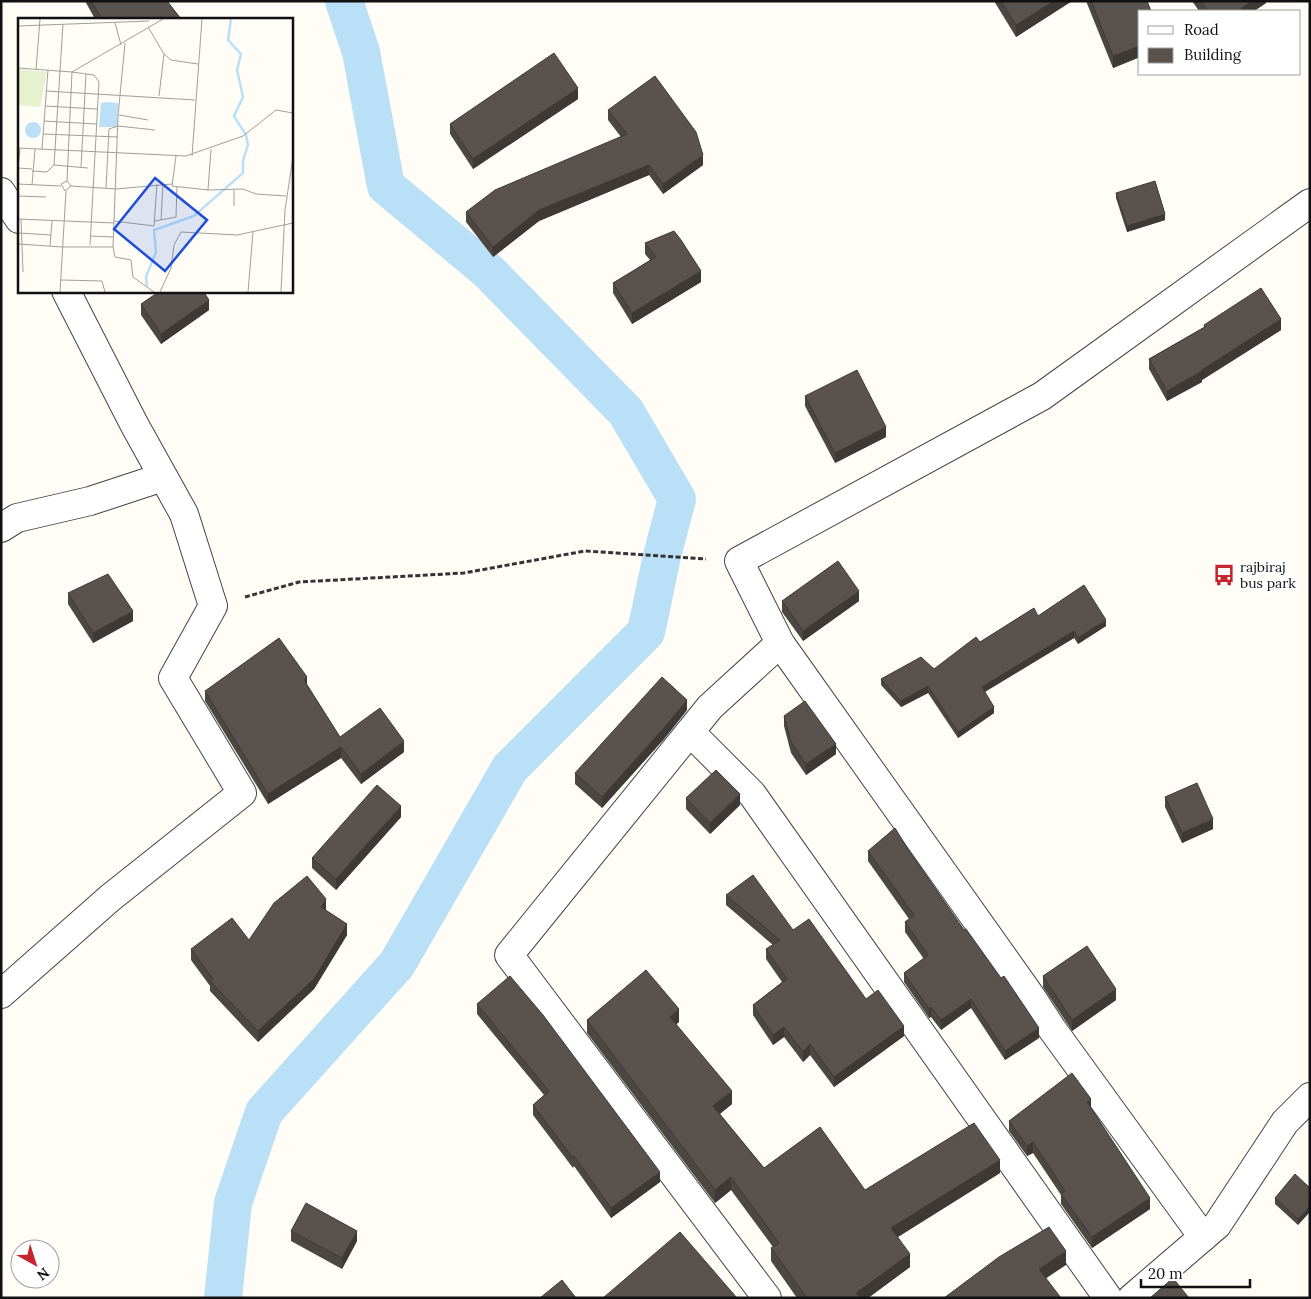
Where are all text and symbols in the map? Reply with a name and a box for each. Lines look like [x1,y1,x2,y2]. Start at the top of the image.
legend [1138,10,1301,75]
inset map [18,18,292,292]
text: Road [1184,20,1219,39]
text: Building [1184,45,1242,64]
place label: rajbiraj bus park [1240,558,1296,592]
bus stop icon: rajbiraj bus park [1211,562,1237,588]
north arrow [10,1239,60,1289]
scale bar [1141,1256,1250,1288]
text: N [33,1264,53,1285]
text: 20 m [1148,1264,1183,1283]

